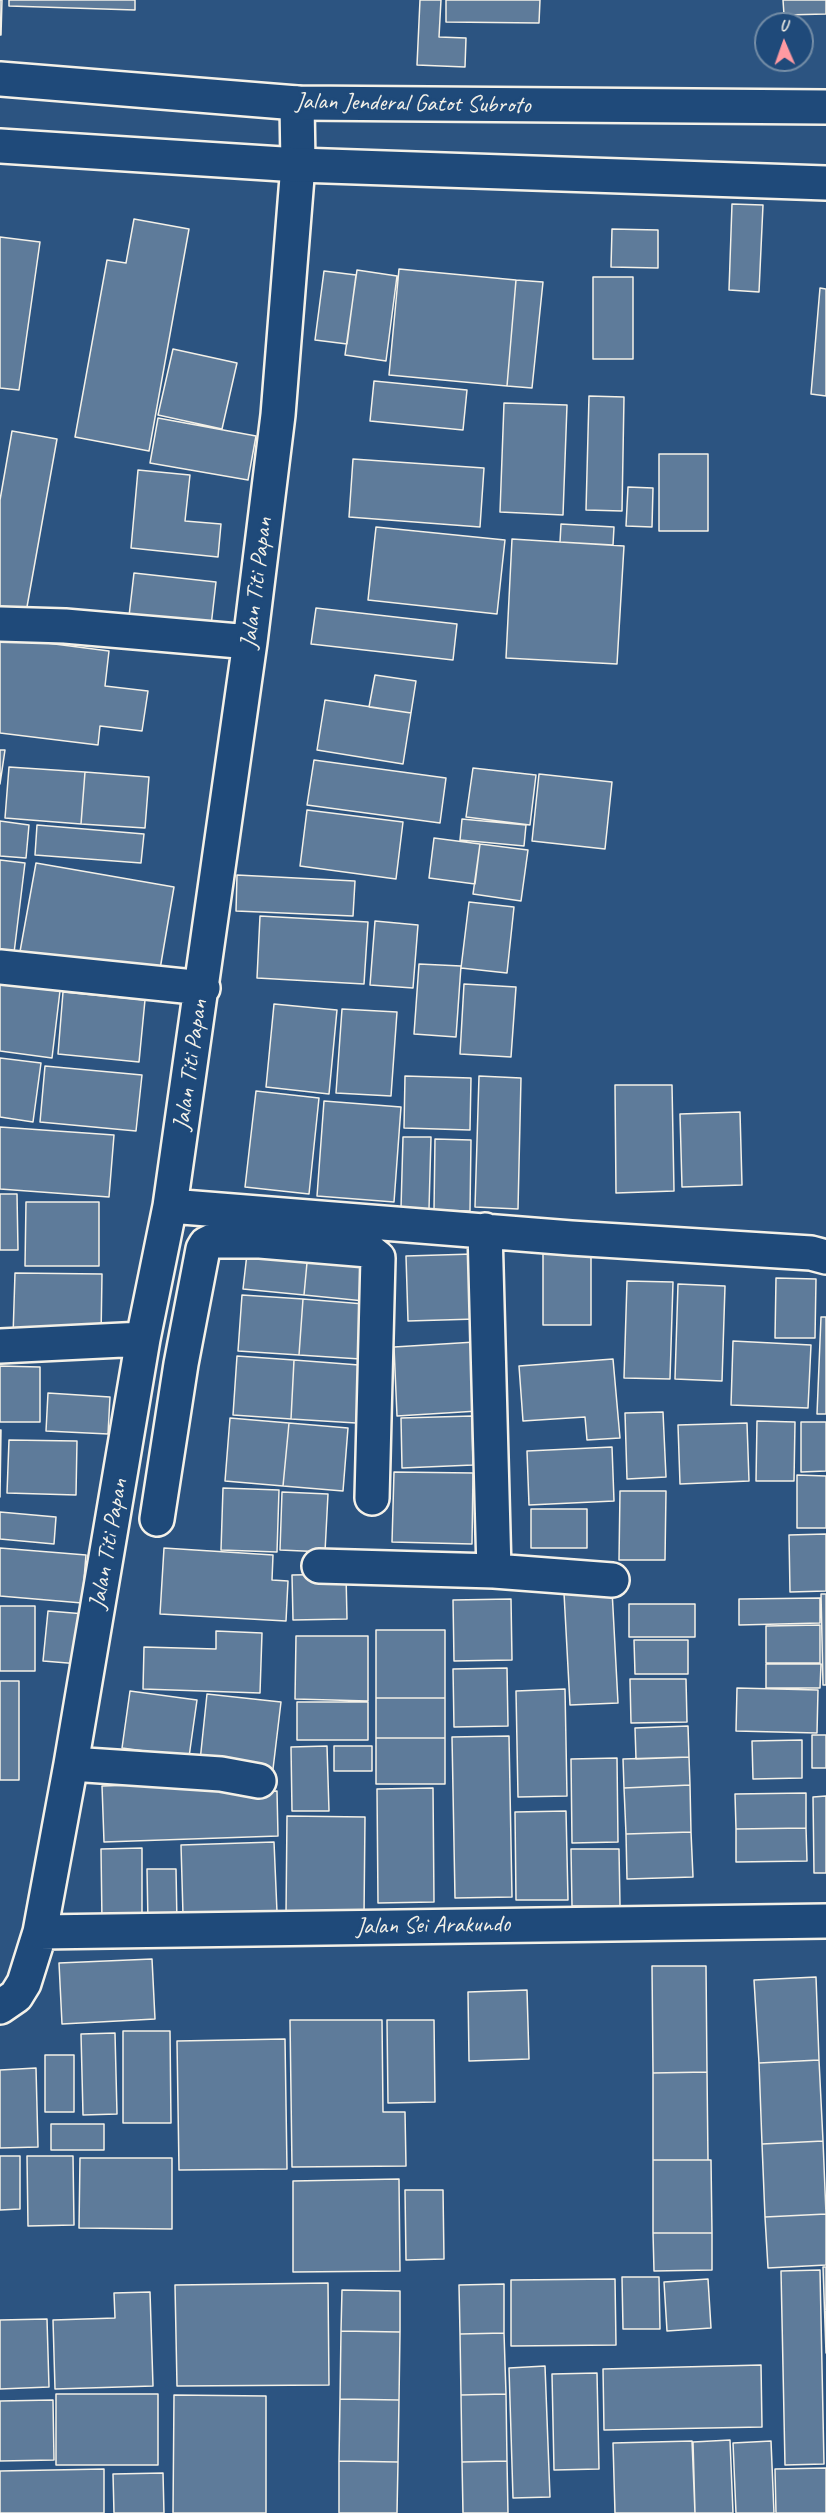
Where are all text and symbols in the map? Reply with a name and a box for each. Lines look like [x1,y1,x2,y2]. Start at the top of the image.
north arrow [754,12,814,72]
text: U [779,16,788,36]
street label: Jalan Jenderal Gatot Subroto [295,88,531,120]
street label: Jalan Titi Papan [235,516,279,650]
street label: Jalan Titi Papan [168,998,214,1132]
street label: Jalan Titi Papan [83,1477,135,1611]
street label: Jalan Sei Arakundo [356,1910,510,1942]

